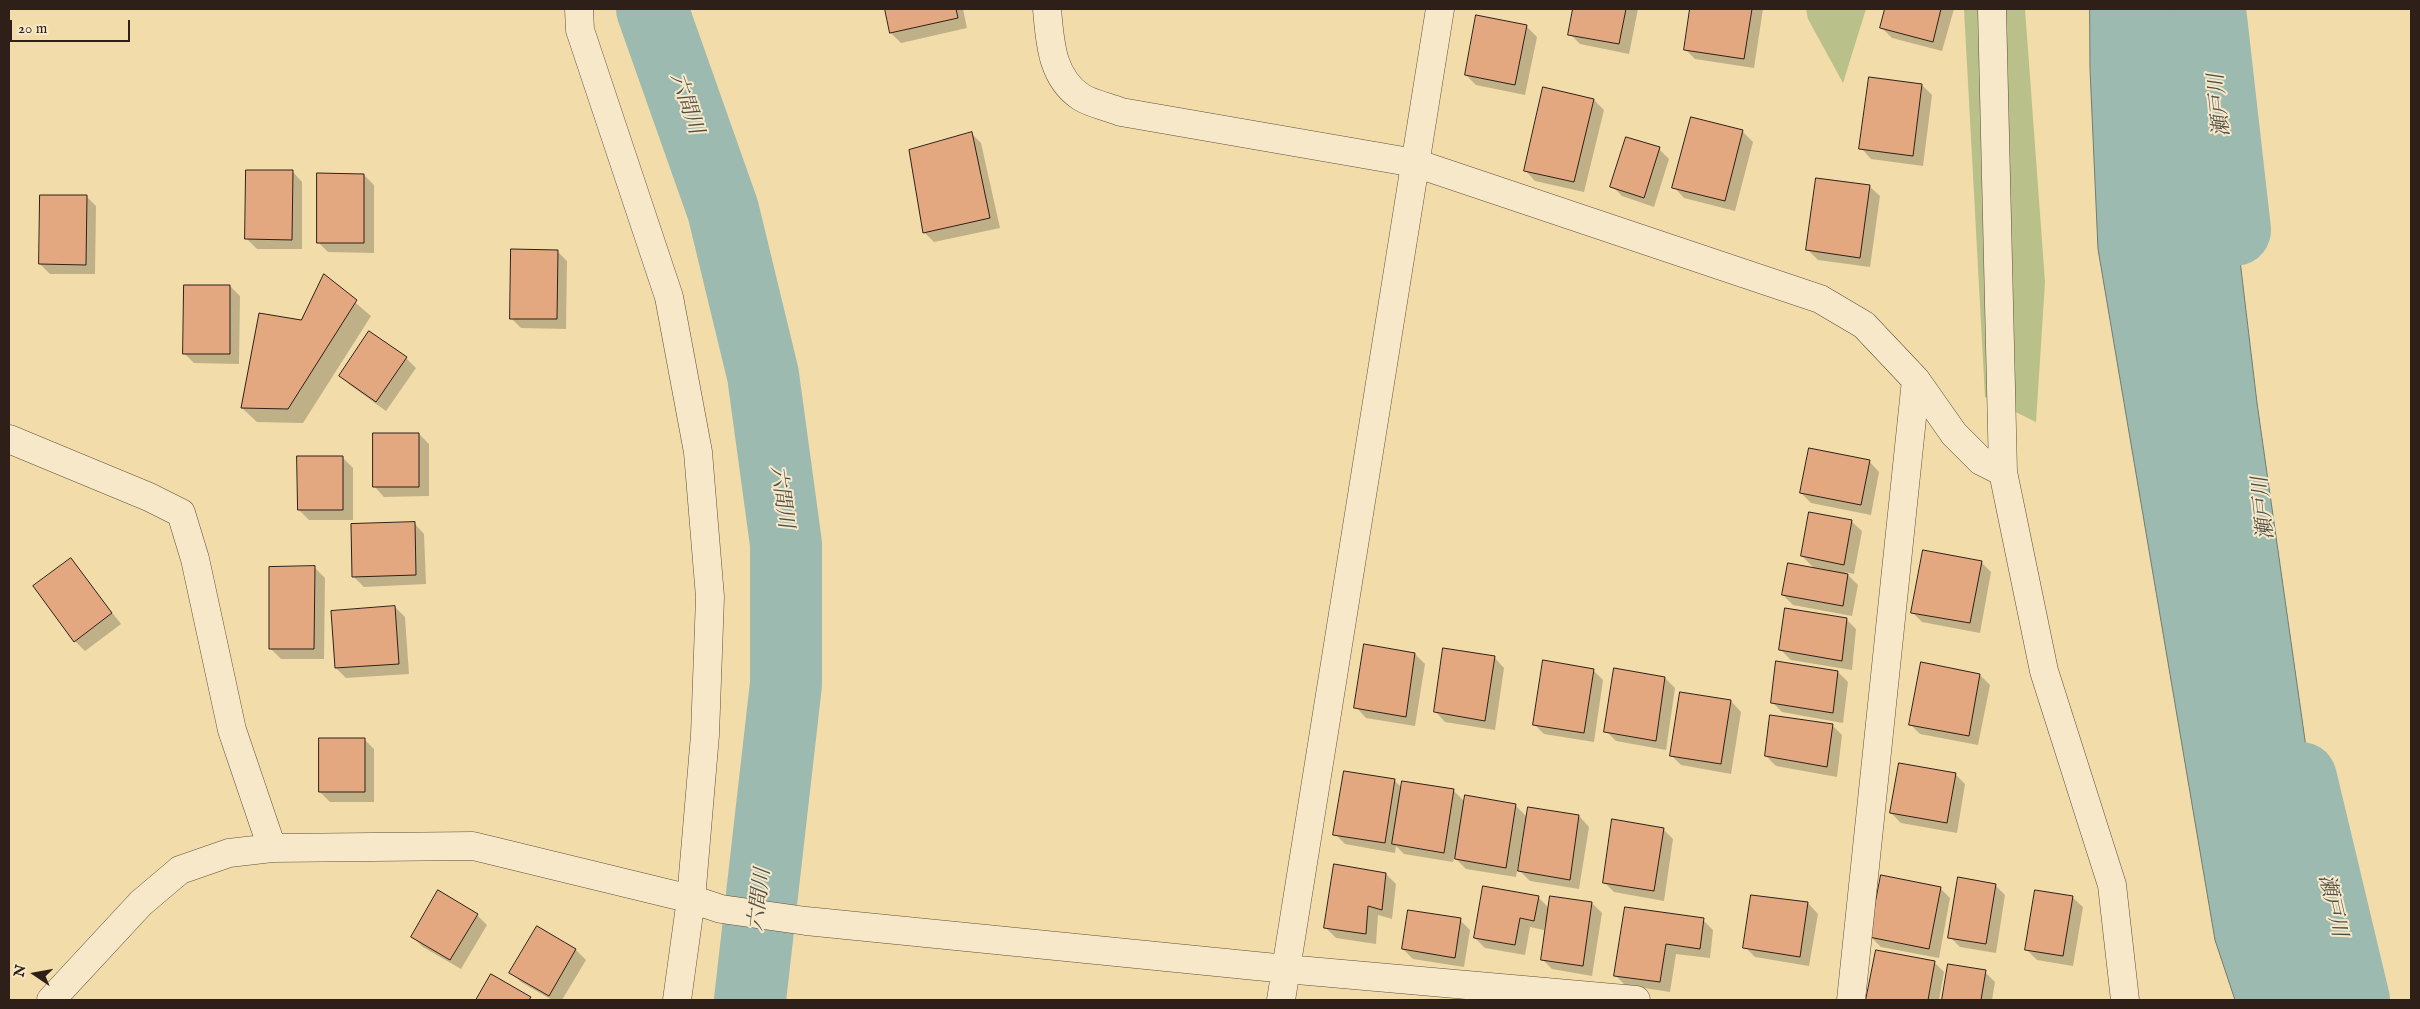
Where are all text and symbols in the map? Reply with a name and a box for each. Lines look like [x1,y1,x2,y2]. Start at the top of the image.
scale bar [12,10,132,42]
text: 20 m [18,19,47,38]
water label: 六間川 [663,70,707,138]
water label: 瀬戸川 [2205,72,2237,138]
water label: 六間川 [763,464,797,530]
water label: 瀬戸川 [2249,475,2281,541]
water label: 六間川 [745,867,777,933]
water label: 瀬戸川 [2312,872,2350,940]
north arrow [10,949,60,999]
text: N [10,963,30,979]

